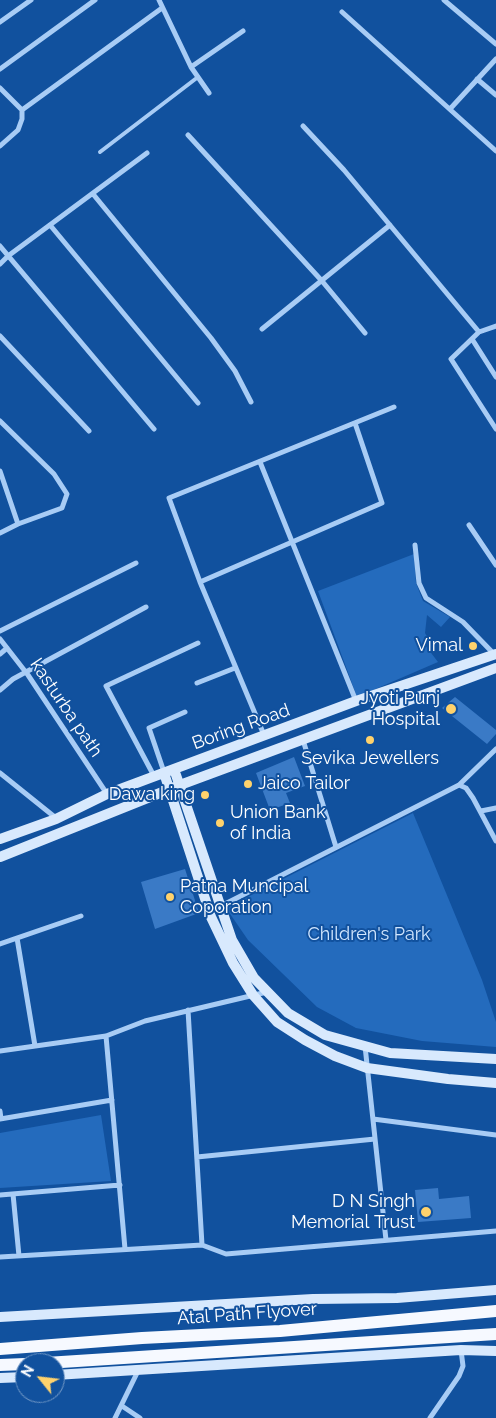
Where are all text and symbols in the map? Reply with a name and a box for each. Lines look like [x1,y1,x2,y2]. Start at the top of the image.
place label: Vimal [416,635,463,657]
marker: Vimal [467,640,479,652]
street label: kasturba path [25,655,107,761]
place label: Jyoti Punj Hospital [360,688,440,731]
street label: Boring Road [189,699,293,755]
marker: Jyoti Punj Hospital [444,702,458,716]
marker: Sevika Jewellers [364,734,376,746]
place label: Sevika Jewellers [301,748,439,770]
place label: Jaico Tailor [258,773,350,795]
marker: Jaico Tailor [242,778,254,790]
place label: Dawa king [109,784,195,806]
marker: Dawa king [199,789,211,801]
place label: Union Bank of India [230,802,326,844]
marker: Union Bank of India [214,817,226,829]
place label: Patna Muncipal Coporation [180,876,308,919]
marker: Patna Muncipal Coporation [164,891,176,903]
park label: Children's Park [307,924,431,946]
place label: D N Singh Memorial Trust [291,1191,415,1234]
marker: D N Singh Memorial Trust [419,1205,433,1219]
street label: Atal Path Flyover [176,1298,318,1330]
north arrow [15,1353,65,1403]
text: N [18,1363,37,1380]

